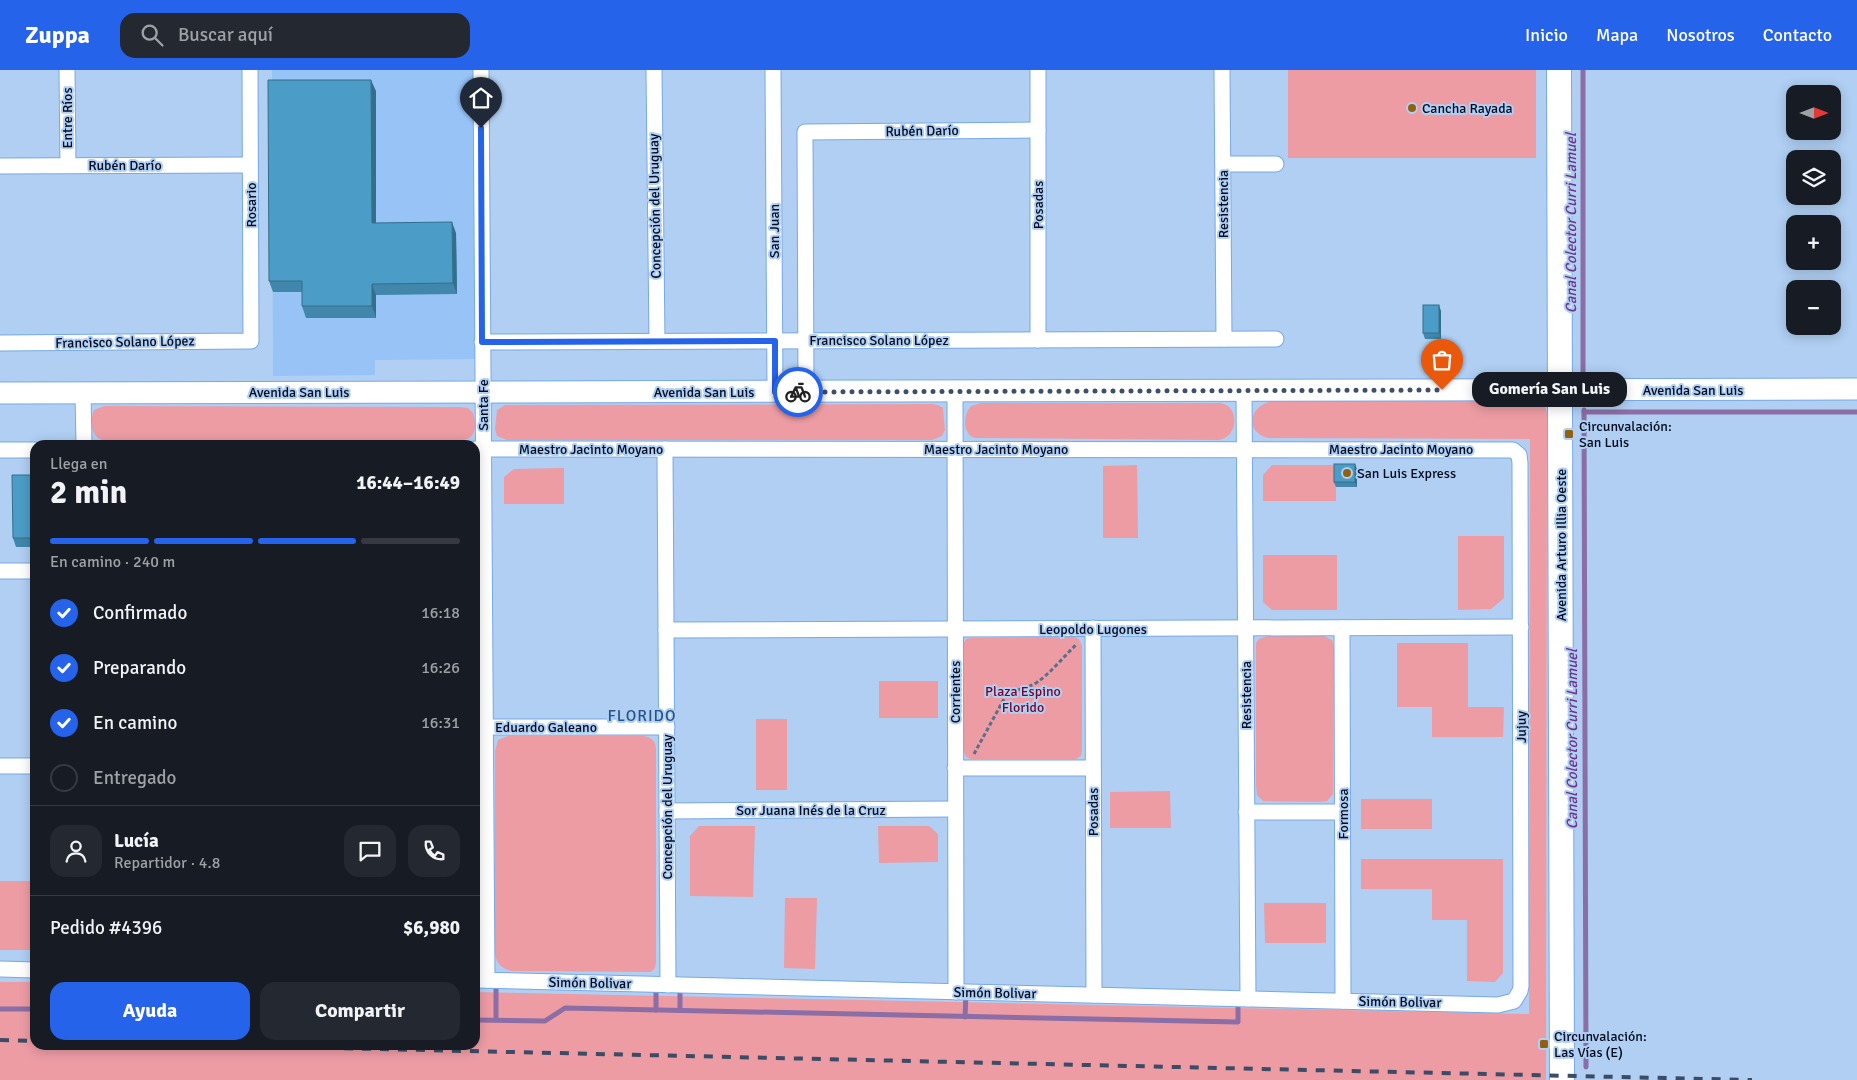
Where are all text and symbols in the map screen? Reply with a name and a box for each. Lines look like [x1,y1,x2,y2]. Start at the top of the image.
search box [120,13,470,58]
text: Zuppa [25,20,90,50]
icon: search [138,21,166,49]
text: Buscar aquí [178,23,273,47]
text: Inicio [1525,24,1568,46]
text: Mapa [1596,24,1638,46]
text: Nosotros [1666,24,1735,46]
text: Contacto [1763,24,1832,46]
pin [460,77,502,128]
icon: home [467,84,495,112]
north arrow [1786,85,1841,140]
map controls [1786,85,1841,335]
street label: Entre Ríos [59,87,76,149]
place label: Cancha Rayada [1422,100,1513,117]
marker: Cancha Rayada [1406,102,1418,114]
street label: Rubén Darío [885,122,959,140]
water label: Canal Colector Curri Lamuel [1562,131,1580,313]
street label: Concepción del Uruguay [645,133,665,279]
button: layers [1786,150,1841,205]
street label: Rubén Darío [88,157,162,174]
street label: Resistencia [1215,170,1232,238]
street label: Posadas [1030,181,1047,229]
street label: Rosario [243,182,260,228]
street label: San Juan [766,204,783,258]
button: + [1786,215,1841,270]
button: − [1786,280,1841,335]
street label: Francisco Solano López [55,332,195,352]
street label: Francisco Solano López [809,332,949,349]
pin [1421,339,1463,390]
icon: bag [1428,346,1456,374]
courier [773,367,823,417]
callout: Gomería San Luis [1472,372,1627,408]
icon: bike [784,378,812,406]
street label: Santa Fe [475,379,492,431]
text: Gomería San Luis [1489,379,1610,399]
street label: Avenida San Luis [1643,382,1743,399]
street label: Avenida San Luis [249,384,349,401]
street label: Avenida San Luis [654,384,754,401]
place label: Circunvalación: San Luis [1579,418,1672,451]
marker: Circunvalación: San Luis [1563,428,1575,440]
street label: Maestro Jacinto Moyano [519,441,663,458]
street label: Maestro Jacinto Moyano [924,441,1068,458]
street label: Maestro Jacinto Moyano [1329,441,1473,458]
text: Llega en [50,454,108,474]
place label: San Luis Express [1357,465,1456,482]
marker: San Luis Express [1341,467,1353,479]
street label: Avenida Arturo Illia Oeste [1553,469,1570,621]
text: 16:44–16:49 [356,471,460,495]
text: 2 min [50,473,127,512]
text: En camino · 240 m [50,552,175,572]
icon: check [50,599,78,627]
text: Confirmado [93,601,187,625]
text: 16:18 [421,603,460,623]
street label: Leopoldo Lugones [1039,621,1147,638]
water label: Canal Colector Curri Lamuel [1563,647,1581,829]
icon: check [50,654,78,682]
text: Preparando [93,656,186,680]
text: 16:26 [421,658,460,678]
street label: Corrientes [947,661,964,723]
street label: Resistencia [1238,661,1255,729]
park label: Plaza Espino Florido [985,683,1061,716]
district label: FLORIDO [608,706,677,726]
icon: check [50,709,78,737]
text: En camino [93,711,177,735]
street label: Jujuy [1513,711,1530,743]
text: 16:31 [421,713,460,733]
street label: Eduardo Galeano [495,719,597,736]
street label: Concepción del Uruguay [659,734,676,880]
text: Entregado [93,766,176,790]
street label: Posadas [1085,788,1102,836]
street label: Formosa [1335,789,1352,840]
street label: Sor Juana Inés de la Cruz [736,802,886,819]
button: person [50,825,102,877]
button: chat [344,825,396,877]
button: phone [408,825,460,877]
text: Lucía [114,829,159,853]
text: Repartidor · 4.8 [114,853,220,873]
text: Pedido #4396 [50,916,162,940]
text: $6,980 [403,916,460,940]
street label: Simón Bolivar [548,974,632,992]
button: Ayuda [50,982,250,1040]
button: Compartir [260,982,460,1040]
street label: Simón Bolivar [953,984,1037,1002]
street label: Simón Bolivar [1358,993,1442,1011]
place label: Circunvalación: Las Vías (E) [1554,1028,1647,1061]
marker: Circunvalación: Las Vías (E) [1538,1038,1550,1050]

